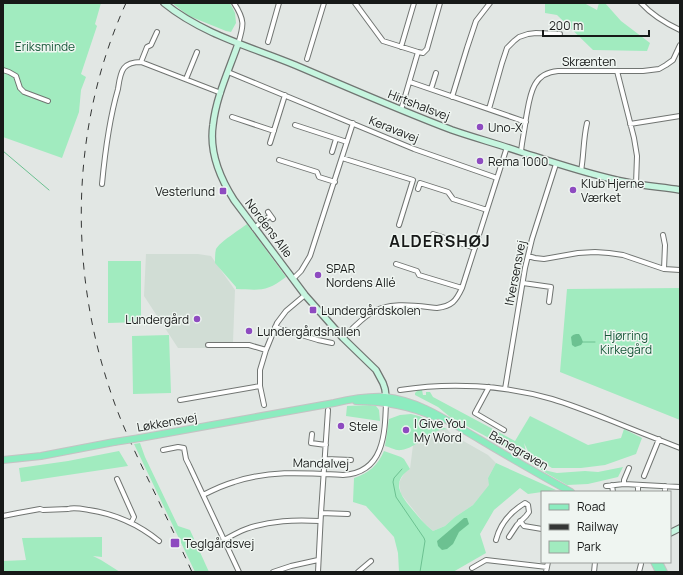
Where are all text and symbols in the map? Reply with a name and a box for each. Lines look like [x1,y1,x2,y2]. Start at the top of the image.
scale bar [543,12,649,38]
text: 200 m [549,17,583,34]
park label: Eriksminde [15,38,75,55]
street label: Skrænten [562,53,616,70]
street label: Hirtshalsvej [386,85,452,125]
street label: Keravavej [367,111,421,147]
place label: Uno-X [488,119,523,136]
marker: Uno-X [475,122,485,132]
place label: Rema 1000 [488,153,548,170]
marker: Rema 1000 [475,156,485,166]
place label: Klub Hjerne Værket [581,175,644,206]
place label: Vesterlund [155,183,215,200]
marker: Klub Hjerne Værket [568,185,578,195]
marker: Vesterlund [218,186,228,196]
street label: Nordens Alle [241,195,297,261]
district label: ALDERSHØJ [389,230,491,252]
street label: Ifversensvej [500,239,530,307]
place label: SPAR Nordens Allé [326,260,396,291]
marker: SPAR Nordens Allé [313,270,323,280]
place label: Lundergårdskolen [321,302,421,319]
marker: Lundergårdskolen [308,305,318,315]
place label: Lundergård [125,311,189,328]
marker: Lundergård [192,314,202,324]
place label: Lundergårdshallen [257,323,360,340]
marker: Lundergårdshallen [244,326,254,336]
park label: Hjørring Kirkegård [600,327,652,358]
street label: Løkkensvej [136,408,198,436]
place label: I Give You My Word [414,415,466,446]
place label: Stele [349,418,378,435]
marker: Stele [336,421,346,431]
marker: I Give You My Word [401,425,411,435]
street label: Banegraven [486,426,552,474]
street label: Mandalvej [293,454,349,472]
legend [541,491,671,563]
text: Road [577,498,605,515]
text: Railway [577,518,619,535]
place label: Teglgårdsvej [184,535,254,552]
marker: Teglgårdsvej [169,537,181,549]
text: Park [577,538,602,555]

